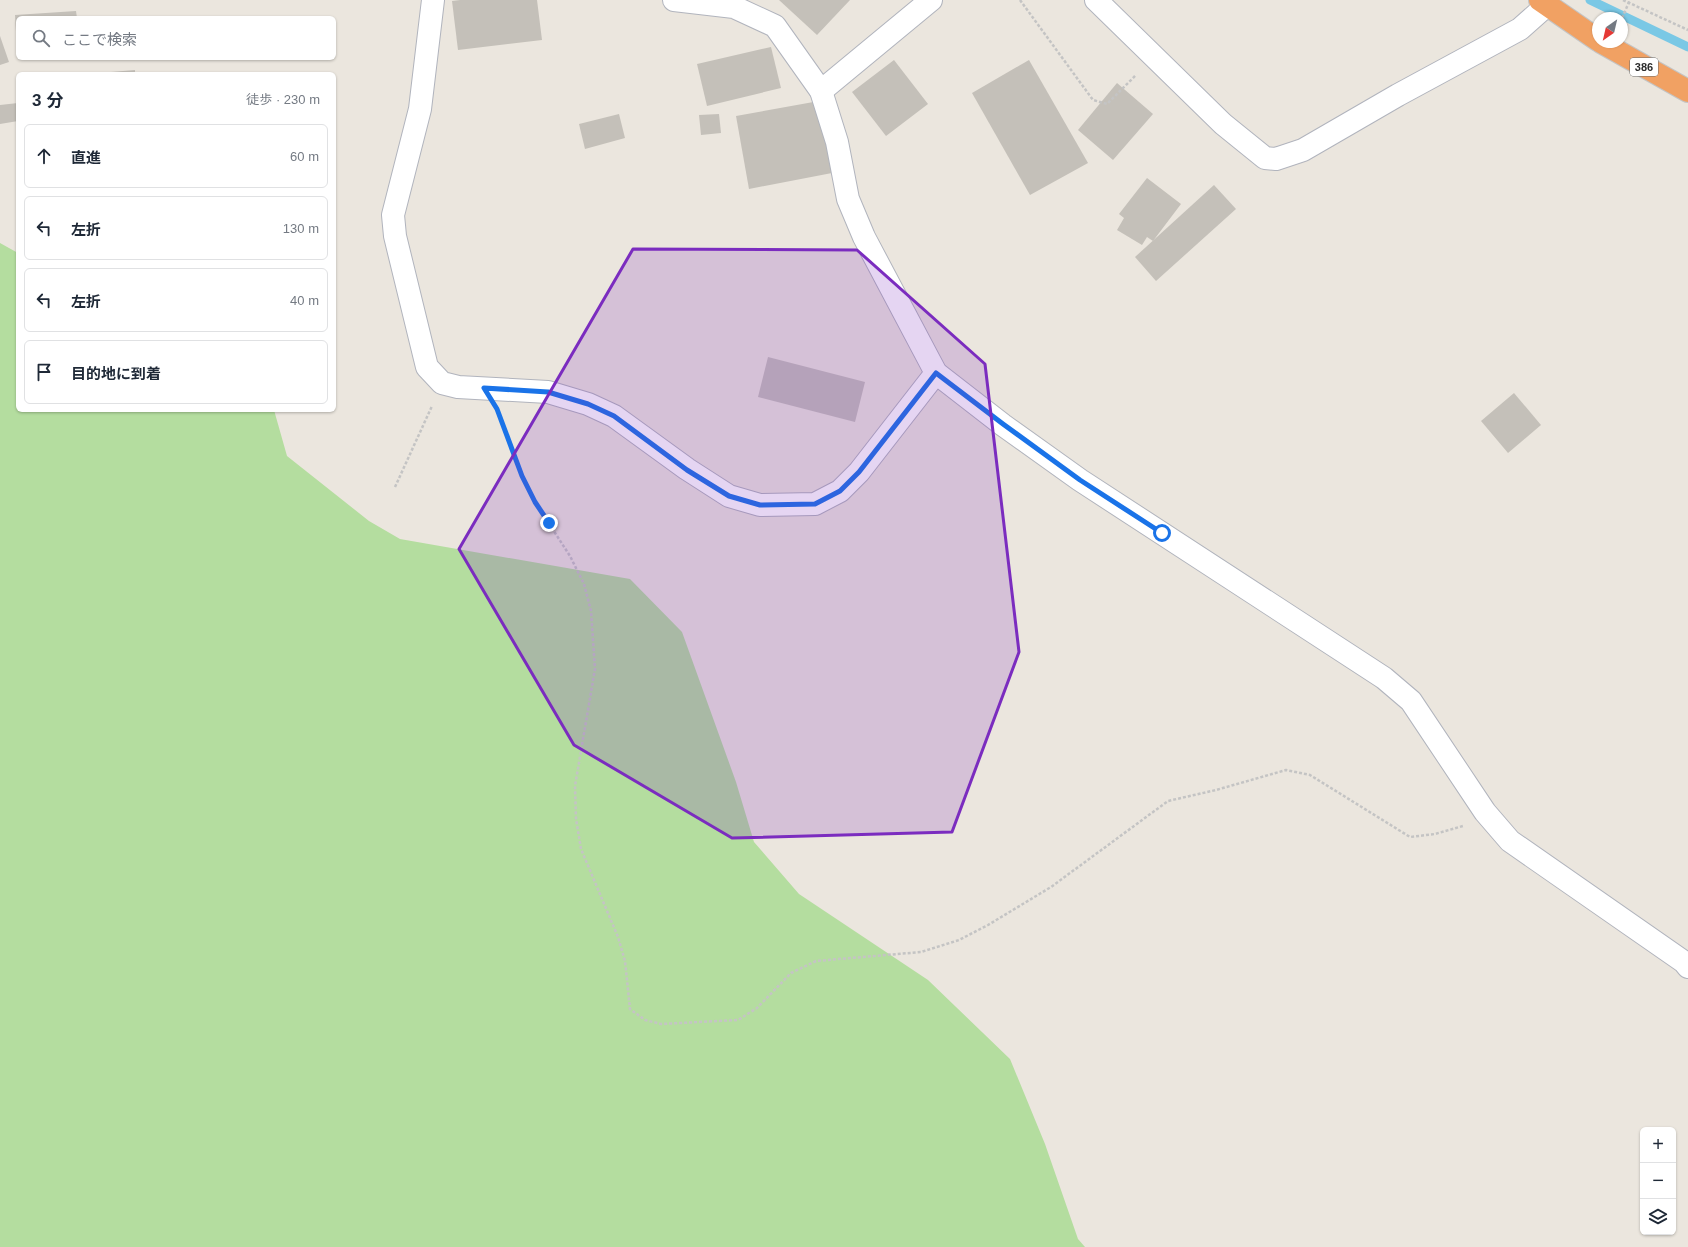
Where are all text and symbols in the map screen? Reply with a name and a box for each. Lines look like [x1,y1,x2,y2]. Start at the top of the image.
north arrow [1592,12,1628,48]
search box [16,16,336,60]
icon: search [30,27,52,49]
text: ここで検索 [62,31,137,48]
road number: 386 [1630,58,1658,76]
text: 3 分 [32,91,63,110]
text: 徒歩 · 230 m [246,92,320,107]
icon: ahead [33,145,55,167]
text: 直進 [71,149,101,166]
text: 60 m [290,149,319,164]
icon: left [33,217,55,239]
text: 左折 [71,221,101,238]
text: 130 m [283,221,319,236]
icon: left [33,289,55,311]
text: 左折 [71,293,101,310]
text: 40 m [290,293,319,308]
icon: arrive [33,361,55,383]
text: 目的地に到着 [71,365,161,382]
route end [540,514,558,532]
route start [1153,524,1171,542]
map controls [1640,1127,1676,1235]
button: + [1640,1127,1676,1163]
button: − [1640,1163,1676,1199]
button: layers [1640,1199,1676,1235]

